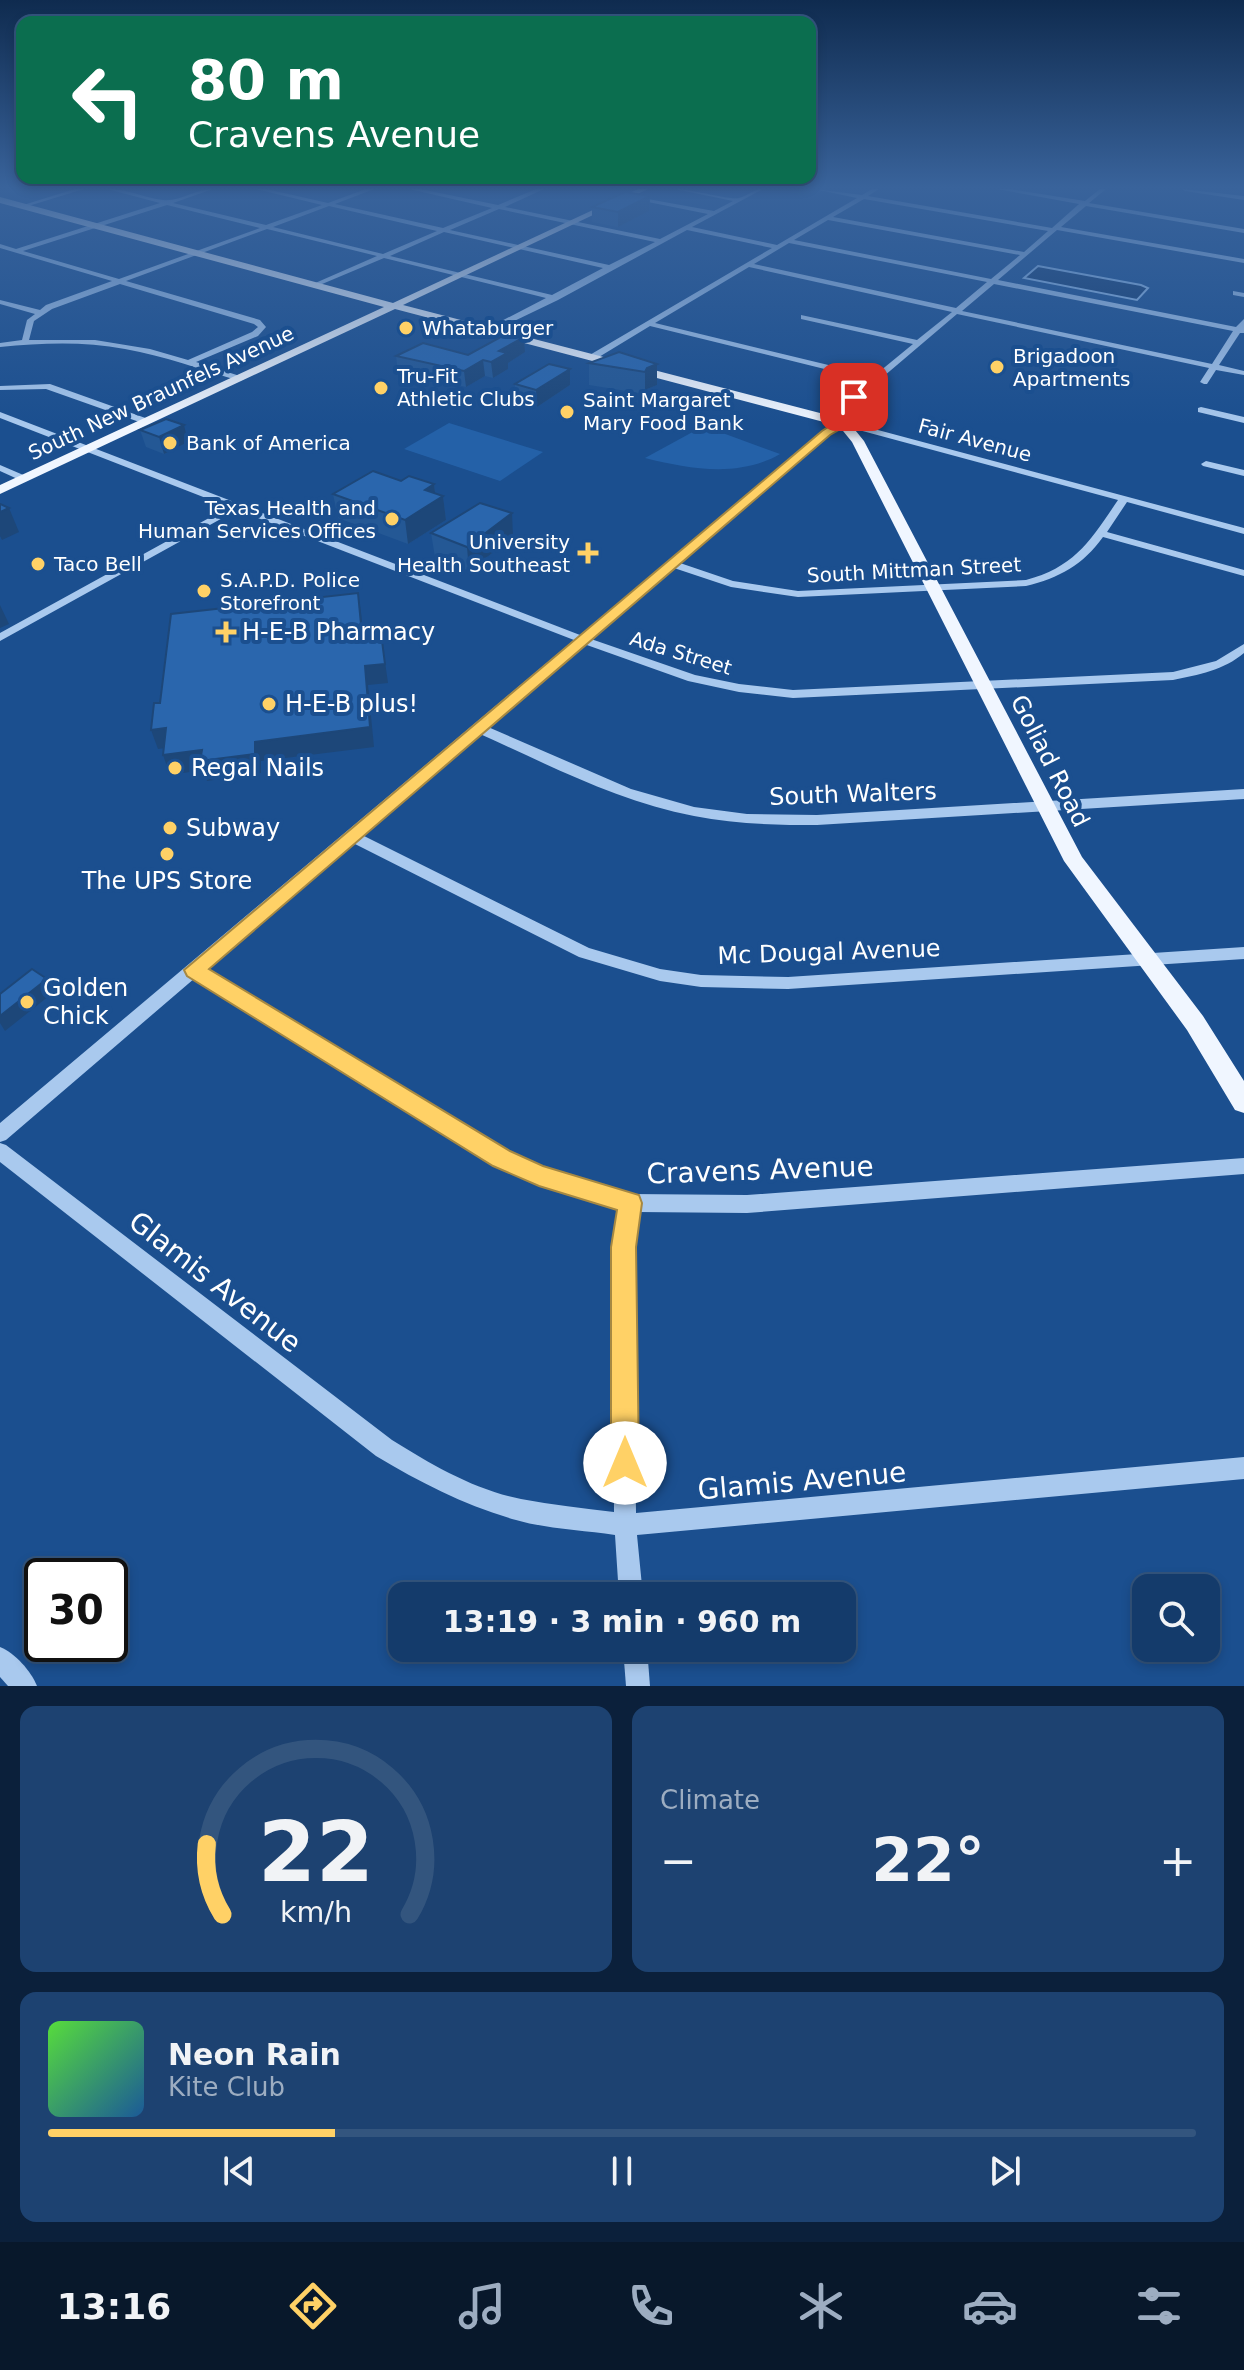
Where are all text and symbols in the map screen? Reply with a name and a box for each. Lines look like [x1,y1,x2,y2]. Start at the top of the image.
text: 80 m [188,47,344,112]
icon: left [56,48,160,152]
text: Cravens Avenue [188,114,480,155]
place label: Whataburger [422,316,554,340]
marker: Whataburger [397,319,415,337]
street label: South New Braunfels Avenue [25,321,297,465]
place label: Brigadoon Apartments [1013,344,1130,391]
marker: Brigadoon Apartments [988,358,1006,376]
pin [820,363,888,431]
place label: Tru-Fit Athletic Clubs [396,364,535,411]
icon: arrive [832,375,876,419]
marker: Tru-Fit Athletic Clubs [372,379,390,397]
place label: Saint Margaret Mary Food Bank [583,388,744,435]
marker: Saint Margaret Mary Food Bank [558,403,576,421]
street label: Fair Avenue [916,413,1034,467]
place label: Bank of America [186,431,351,455]
marker: Bank of America [161,434,179,452]
place label: Texas Health and Human Services Offices [138,496,376,543]
marker: Texas Health and Human Services Offices [383,510,401,528]
place label: University Health Southeast [397,530,570,577]
marker: University Health Southeast [577,542,599,564]
place label: Taco Bell [53,552,142,576]
street label: South Mittman Street [806,552,1022,588]
marker: Taco Bell [29,555,47,573]
place label: S.A.P.D. Police Storefront [220,568,360,615]
marker: S.A.P.D. Police Storefront [195,582,213,600]
place label: H-E-B Pharmacy [242,618,435,646]
marker: H-E-B Pharmacy [217,623,235,641]
street label: Ada Street [627,626,735,680]
place label: H-E-B plus! [285,690,418,718]
street label: Goliad Road [1005,690,1095,832]
marker: H-E-B plus! [260,695,278,713]
place label: Regal Nails [191,754,324,782]
marker: Regal Nails [166,759,184,777]
street label: South Walters [769,777,937,811]
place label: Subway [186,814,280,842]
marker: Subway [161,819,179,837]
marker: The UPS Store [158,845,176,863]
place label: The UPS Store [81,867,252,895]
street label: Mc Dougal Avenue [717,934,941,970]
place label: Golden Chick [43,974,128,1030]
marker: Golden Chick [18,993,36,1011]
street label: Cravens Avenue [646,1150,874,1190]
street label: Glamis Avenue [122,1205,308,1359]
position arrow [583,1421,667,1505]
street label: Glamis Avenue [696,1455,908,1507]
speed limit sign: 30 [24,1558,128,1662]
map controls [1132,1574,1220,1662]
button: search [1132,1574,1220,1662]
text: 13:19 · 3 min · 960 m [443,1604,801,1639]
text: Climate [660,1785,760,1815]
text: 22 [258,1804,374,1901]
text: 22° [871,1825,985,1895]
text: − [660,1835,697,1886]
text: + [1159,1835,1196,1886]
text: km/h [280,1895,352,1929]
text: Neon Rain [168,2037,341,2072]
text: Kite Club [168,2072,285,2102]
icon: previous [217,2149,261,2193]
icon: pause [600,2149,644,2193]
icon: next [983,2149,1027,2193]
icon: directions [285,2278,341,2334]
icon: music [454,2278,510,2334]
icon: phone [623,2278,679,2334]
icon: climate [793,2278,849,2334]
icon: car [962,2278,1018,2334]
icon: filters [1131,2278,1187,2334]
text: 13:16 [57,2286,171,2327]

